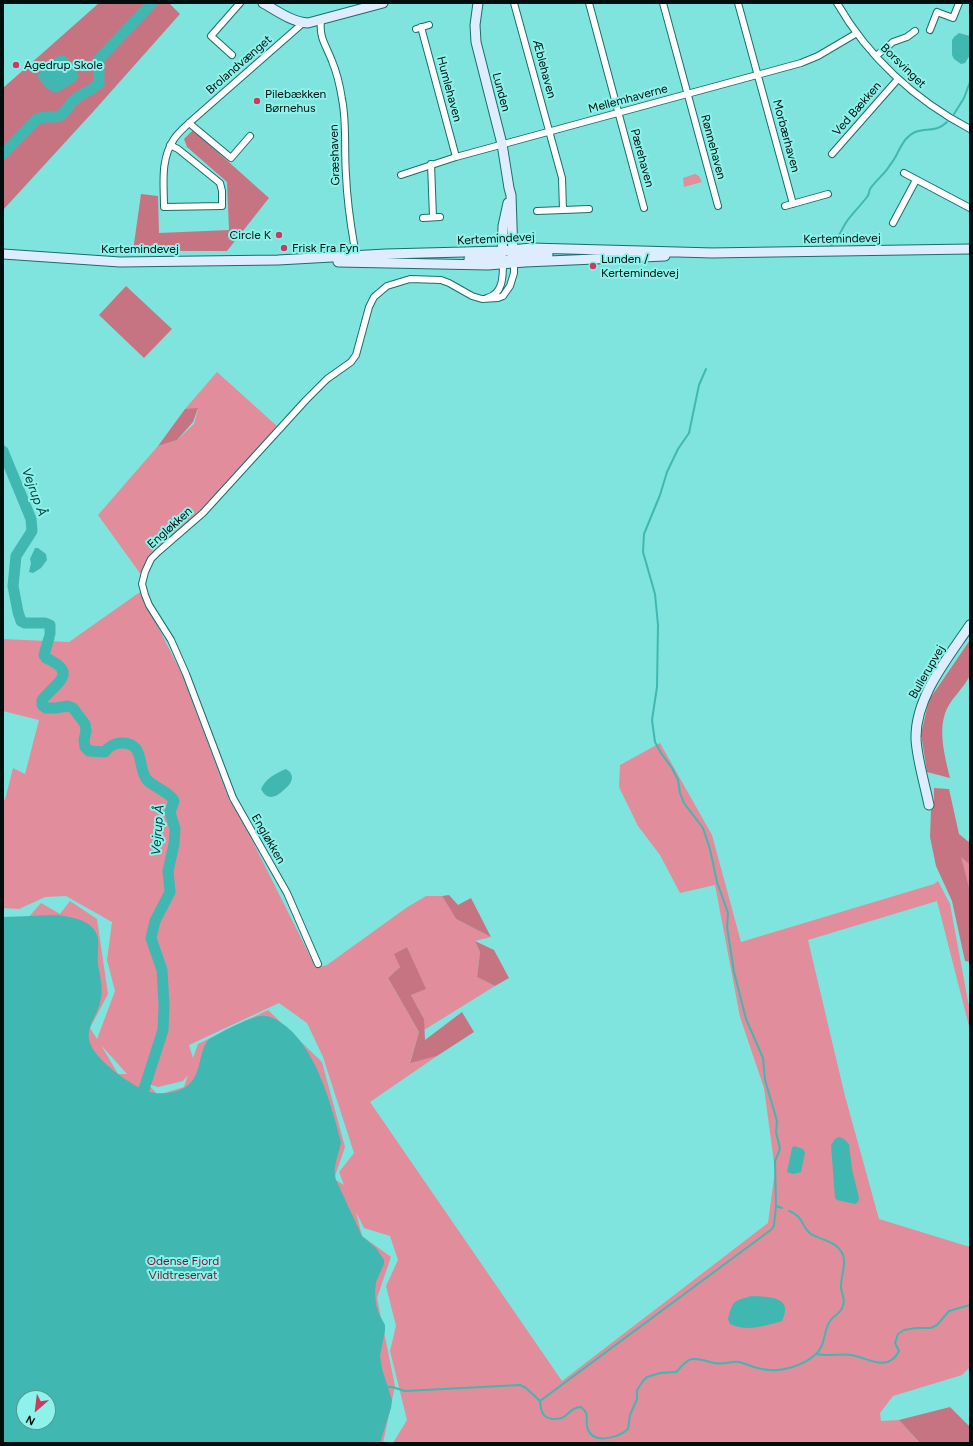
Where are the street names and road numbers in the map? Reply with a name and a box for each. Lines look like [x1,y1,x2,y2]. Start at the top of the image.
street label: Brolandvænget [203,33,275,97]
street label: Æblehaven [529,38,559,100]
street label: Borsvinget [877,41,929,91]
street label: Humlehaven [433,55,465,123]
street label: Lunden [489,71,513,113]
street label: Ved Bækken [830,79,884,139]
street label: Mellemhaverne [587,82,669,116]
street label: Morbærhaven [769,98,803,174]
street label: Rønnehaven [697,113,729,181]
street label: Græshaven [327,124,343,186]
street label: Pærehaven [627,127,657,189]
street label: Kertemindevej [457,230,535,248]
street label: Kertemindevej [803,231,881,247]
street label: Kertemindevej [101,242,179,256]
street label: Engløkken [145,504,195,552]
street label: Bullerupvej [906,643,948,701]
street label: Engløkken [248,812,288,866]

